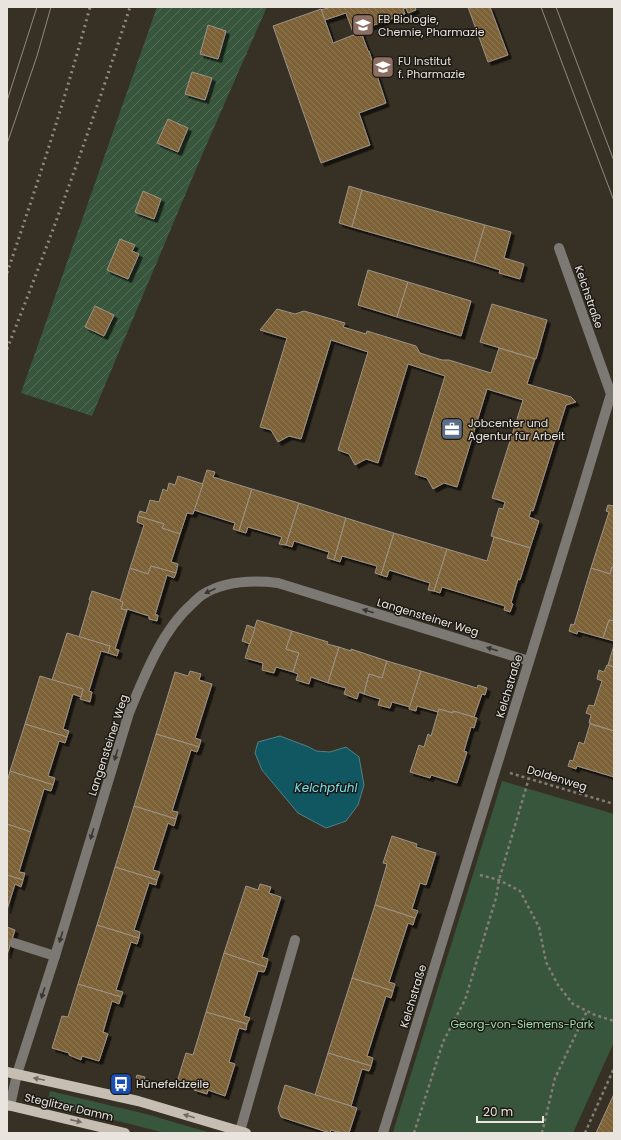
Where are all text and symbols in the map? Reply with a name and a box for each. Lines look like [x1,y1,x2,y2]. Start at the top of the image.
place label: FB Biologie, Chemie, Pharmazie [378,11,485,40]
school or university icon: FB Biologie, Chemie, Pharmazie [350,12,376,38]
place label: FU Institut f. Pharmazie [398,53,465,82]
school or university icon: FU Institut f. Pharmazie [370,54,396,80]
street label: Kelchstraße [571,263,607,331]
place label: Jobcenter und Agentur für Arbeit [468,415,565,444]
office icon: Jobcenter und Agentur für Arbeit [439,416,465,442]
one-way arrow [204,589,216,595]
street label: Langensteiner Weg [375,594,481,640]
one-way arrow [362,608,374,614]
one-way arrow [486,646,498,652]
street label: Kelchstraße [492,652,526,720]
street label: Langensteiner Weg [84,692,132,798]
one-way arrow [113,749,119,761]
street label: Doldenweg [525,761,589,795]
water label: Kelchpfuhl [295,779,358,796]
one-way arrow [89,828,95,840]
one-way arrow [57,932,63,944]
street label: Kelchstraße [396,962,430,1030]
one-way arrow [40,987,46,999]
park label: Georg-von-Siemens-Park [451,1016,594,1032]
bus stop icon: Hünefeldzeile [108,1071,134,1097]
one-way arrow [33,1075,45,1081]
place label: Hünefeldzeile [136,1076,209,1092]
street label: Steglitzer Damm [23,1089,115,1125]
scale bar [477,1098,543,1124]
text: 20 m [483,1103,513,1120]
one-way arrow [183,1113,195,1119]
one-way arrow [70,1119,82,1125]

